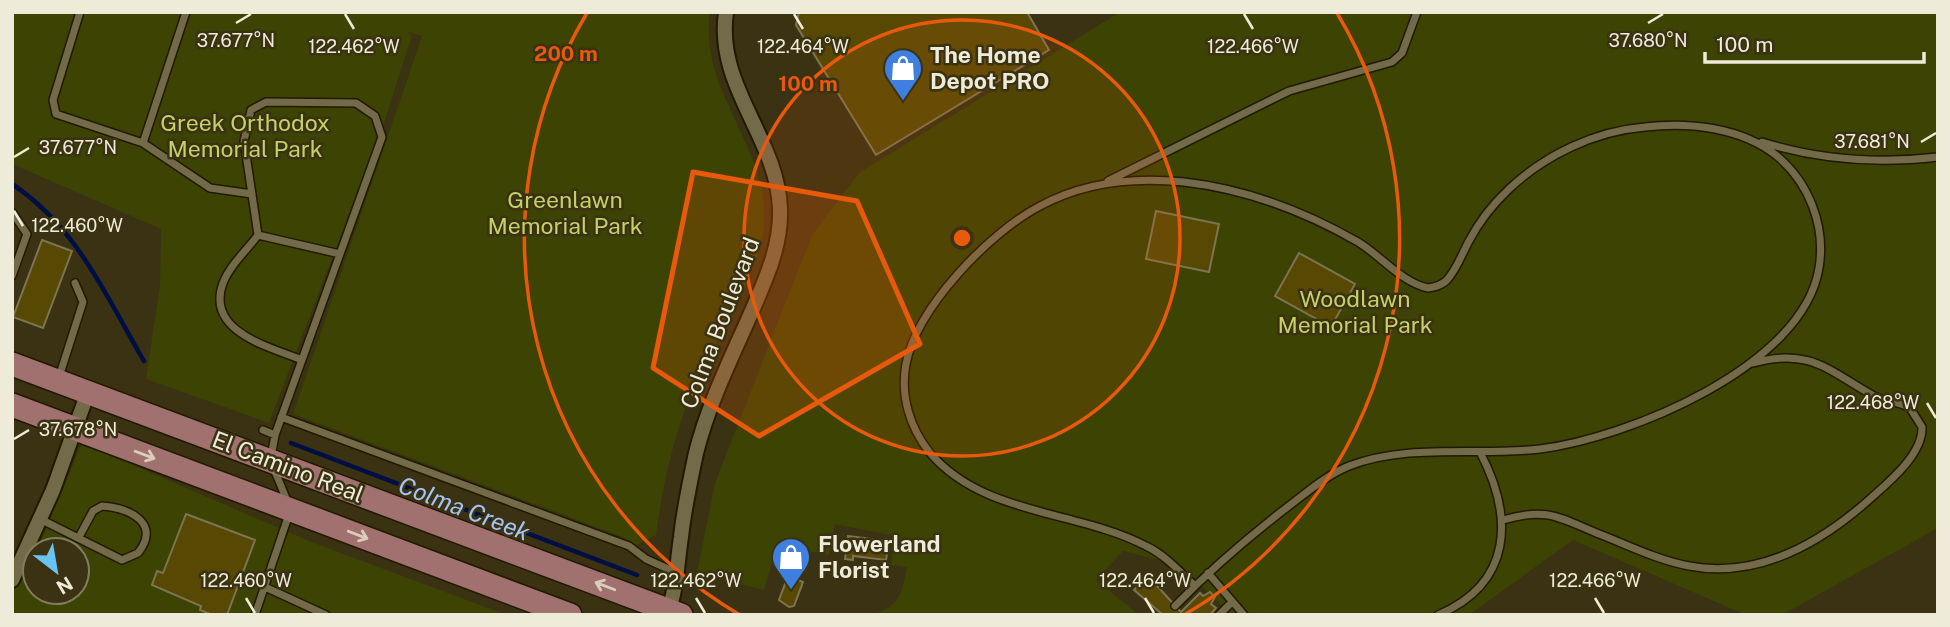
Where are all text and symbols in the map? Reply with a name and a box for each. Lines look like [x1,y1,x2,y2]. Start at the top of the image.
scale bar [1705,21,1924,65]
text: 37.677°N [197,30,275,51]
text: 37.680°N [1608,30,1688,51]
text: 100 m [1716,32,1773,57]
text: 122.462°W [308,36,400,57]
text: 122.464°W [757,36,849,57]
text: 122.466°W [1207,36,1299,57]
text: 200 m [534,41,598,66]
place label: The Home Depot PRO [930,41,1050,94]
shop icon: The Home Depot PRO [882,47,924,102]
text: 100 m [778,71,838,96]
park label: Greek Orthodox Memorial Park [160,109,330,162]
text: 37.681°N [1834,131,1910,152]
text: 37.677°N [39,137,117,158]
park label: Greenlawn Memorial Park [487,186,643,239]
text: 122.460°W [31,215,123,236]
centre of rings [950,226,974,250]
street label: Colma Boulevard [674,233,765,412]
park label: Woodlawn Memorial Park [1277,285,1433,338]
text: 122.468°W [1827,392,1919,413]
text: 37.678°N [39,419,117,440]
street label: El Camino Real [209,425,368,508]
one-way arrow [133,450,155,463]
water label: Colma Creek [395,470,534,546]
one-way arrow [346,530,368,543]
place label: Flowerland Florist [818,530,941,583]
north arrow [21,536,91,606]
shop icon: Flowerland Florist [770,536,812,591]
text: 122.460°W [200,570,292,591]
text: 122.462°W [650,570,742,591]
text: 122.464°W [1099,570,1191,591]
text: 122.466°W [1549,570,1641,591]
text: N [53,572,77,599]
one-way arrow [595,579,617,591]

